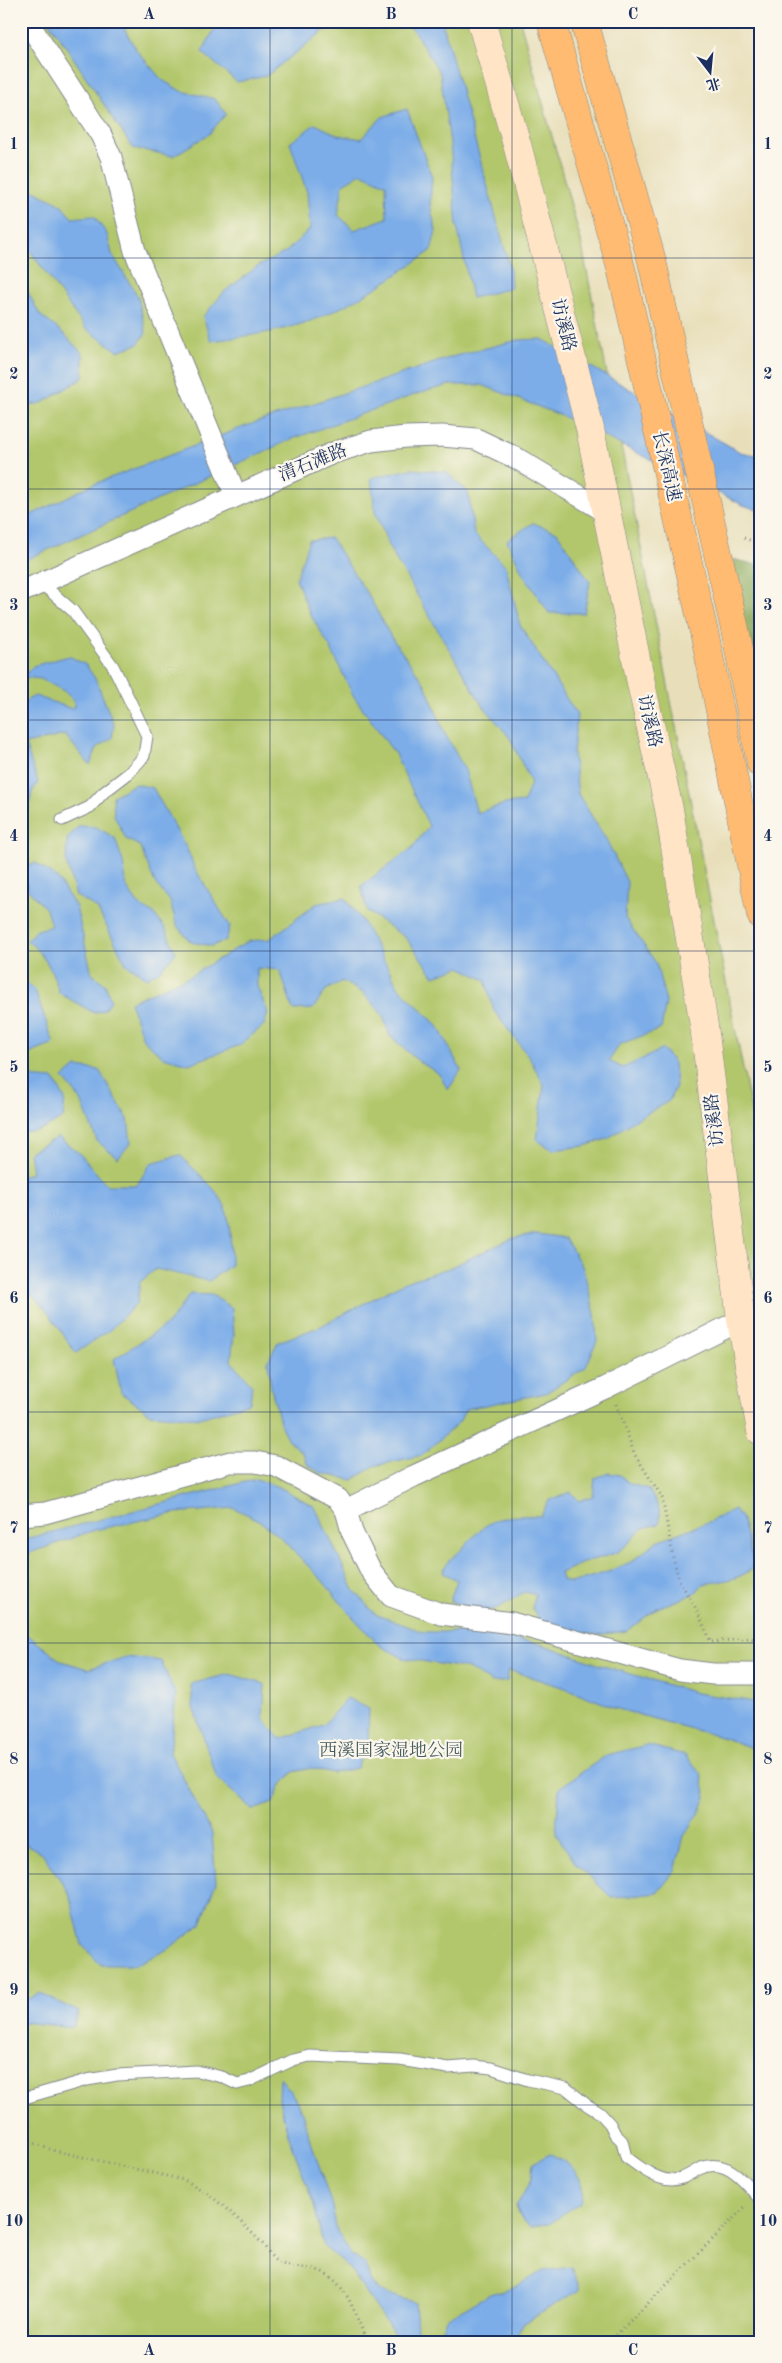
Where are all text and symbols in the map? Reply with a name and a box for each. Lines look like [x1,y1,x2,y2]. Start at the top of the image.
text: A [143,7,155,23]
text: B [385,7,397,23]
text: C [628,7,638,23]
north arrow [684,48,734,98]
text: 北 [705,75,722,93]
text: 1 [9,137,19,153]
text: 1 [763,137,773,153]
street label: 访溪路 [548,296,580,353]
text: 2 [9,367,19,383]
text: 2 [763,367,773,383]
street label: 长深高速 [649,428,685,503]
street label: 清石滩路 [276,439,350,485]
text: 3 [9,598,19,614]
text: 3 [763,598,773,614]
street label: 访溪路 [634,692,666,749]
text: 4 [9,829,19,845]
text: 4 [763,829,773,845]
text: 5 [9,1060,19,1076]
text: 5 [763,1060,773,1076]
street label: 访溪路 [701,1092,727,1148]
text: 6 [9,1291,19,1307]
text: 6 [763,1291,773,1307]
text: 7 [9,1521,19,1537]
text: 7 [763,1521,773,1537]
park label: 西溪国家湿地公园 [319,1740,463,1760]
text: 8 [9,1752,19,1768]
text: 8 [763,1752,773,1768]
text: 9 [9,1983,19,1999]
text: 9 [763,1983,773,1999]
text: 10 [5,2214,23,2230]
text: 10 [759,2214,777,2230]
text: A [143,2343,155,2359]
text: B [385,2343,397,2359]
text: C [628,2343,638,2359]

